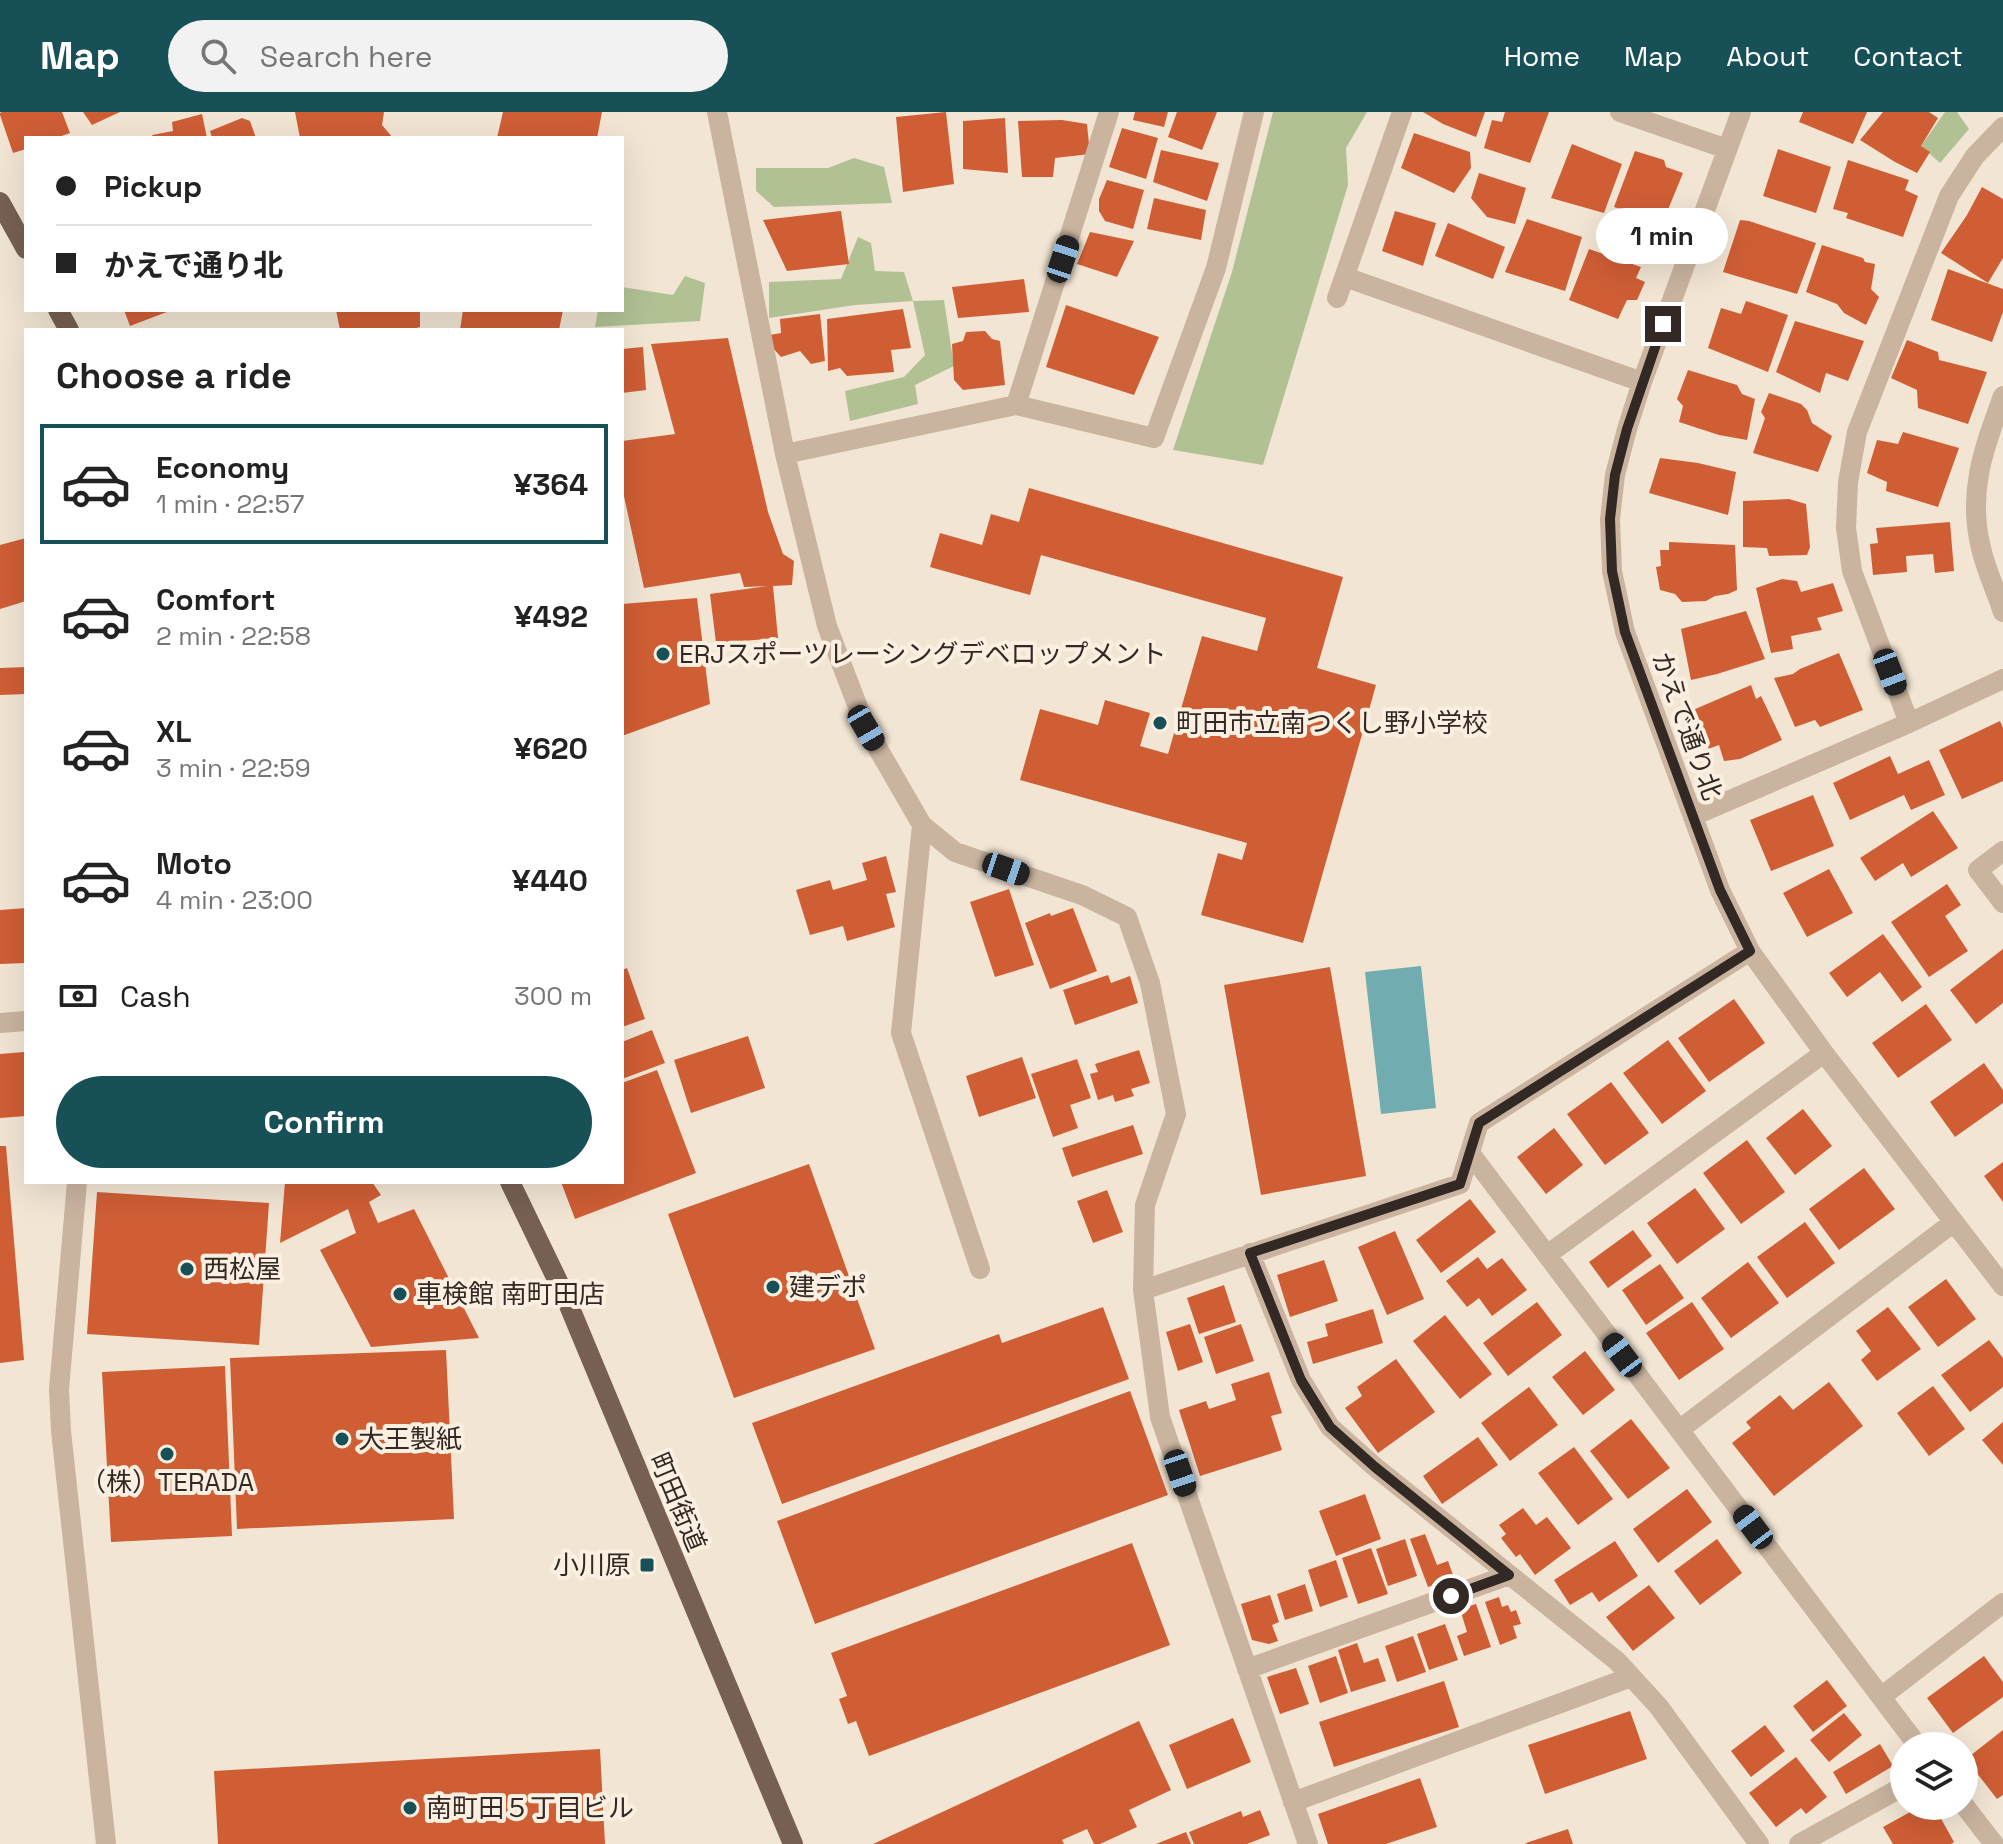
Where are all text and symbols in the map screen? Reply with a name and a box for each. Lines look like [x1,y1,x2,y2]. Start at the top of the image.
search box [168,20,728,92]
text: Map [40,32,120,80]
icon: search [196,34,240,78]
text: Search here [260,37,433,76]
text: Home [1504,38,1580,74]
text: Map [1624,38,1682,74]
text: About [1726,38,1809,74]
text: Contact [1853,38,1963,74]
text: Pickup [104,167,202,206]
callout: 1 min [1597,208,1729,264]
text: 1 min [1630,219,1694,253]
car [1044,232,1082,286]
text: かえで通り北 [104,246,283,285]
route end [1645,306,1681,342]
text: Choose a ride [56,353,292,399]
icon: car [60,448,132,520]
text: Economy [156,448,289,487]
text: ¥364 [514,465,588,504]
text: 1 min · 22:57 [156,487,304,521]
icon: car [60,580,132,652]
text: Comfort [156,580,275,619]
text: ¥492 [514,597,588,636]
text: 2 min · 22:58 [156,619,311,653]
place label: ERJスポーツレーシングデベロップメント [679,637,1166,671]
marker: ERJスポーツレーシングデベロップメント [654,645,672,663]
car [1870,645,1910,699]
street label: かえで通り北 [1644,647,1730,805]
car [844,701,888,755]
place label: 町田市立南つくし野小学校 [1176,706,1488,740]
icon: car [60,712,132,784]
text: XL [156,712,192,751]
marker: 町田市立南つくし野小学校 [1151,714,1169,732]
text: ¥620 [514,729,588,768]
text: 3 min · 22:59 [156,751,311,785]
icon: car [60,844,132,916]
text: Moto [156,844,232,883]
car [979,850,1033,888]
text: ¥440 [512,861,588,900]
text: 4 min · 23:00 [156,883,313,917]
icon: cash [56,974,100,1018]
text: Cash [120,977,191,1016]
text: 300 m [514,979,592,1013]
button: Confirm [56,1076,592,1168]
place label: 西松屋 [203,1252,281,1286]
marker: 西松屋 [178,1260,196,1278]
place label: 建デポ [789,1270,867,1304]
place label: 車検館 南町田店 [416,1277,605,1311]
marker: 建デポ [764,1278,782,1296]
marker: 車検館 南町田店 [391,1285,409,1303]
car [1598,1329,1646,1381]
place label: 大王製紙 [358,1422,462,1456]
marker: 大王製紙 [333,1430,351,1448]
marker: （株）TERADA [158,1445,176,1463]
car [1161,1446,1199,1500]
street label: 町田街道 [642,1447,714,1557]
place label: （株）TERADA [80,1465,254,1499]
car [1729,1501,1777,1553]
place label: 小川原 [553,1548,631,1582]
marker: 小川原 [638,1556,656,1574]
route start [1433,1578,1469,1614]
map controls [1890,1732,1978,1820]
button: layers [1890,1732,1978,1820]
place label: 南町田５丁目ビル [426,1791,634,1825]
marker: 南町田５丁目ビル [401,1799,419,1817]

